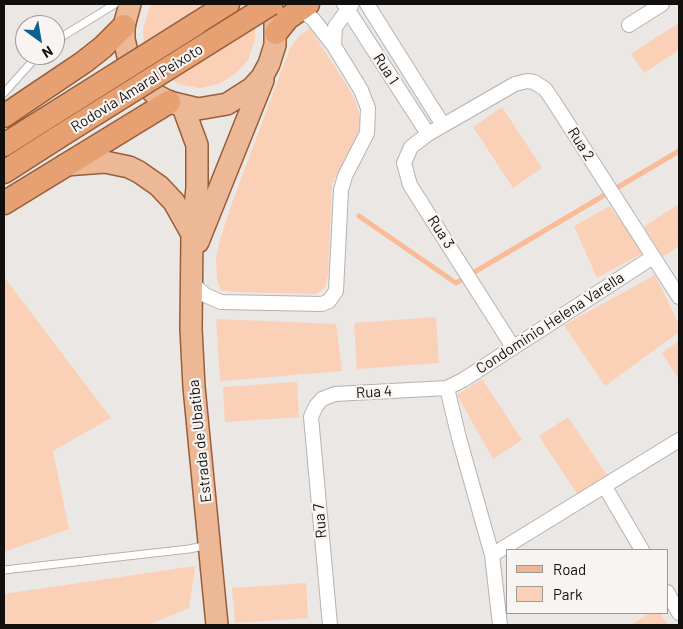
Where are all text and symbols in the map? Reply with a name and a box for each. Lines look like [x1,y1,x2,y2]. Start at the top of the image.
north arrow [15,15,65,65]
street label: Rodovia Amaral Peixoto [68,40,206,136]
text: N [39,43,56,62]
street label: Rua 1 [369,50,403,88]
street label: Rua 2 [564,124,598,164]
street label: Rua 3 [424,212,458,252]
street label: Condominio Helena Varella [473,268,627,378]
street label: Estrada de Ubatiba [185,379,215,503]
street label: Rua 4 [355,382,393,402]
street label: Rua 7 [310,503,330,539]
legend [506,549,668,614]
text: Road [553,560,586,578]
text: Park [553,585,582,603]

